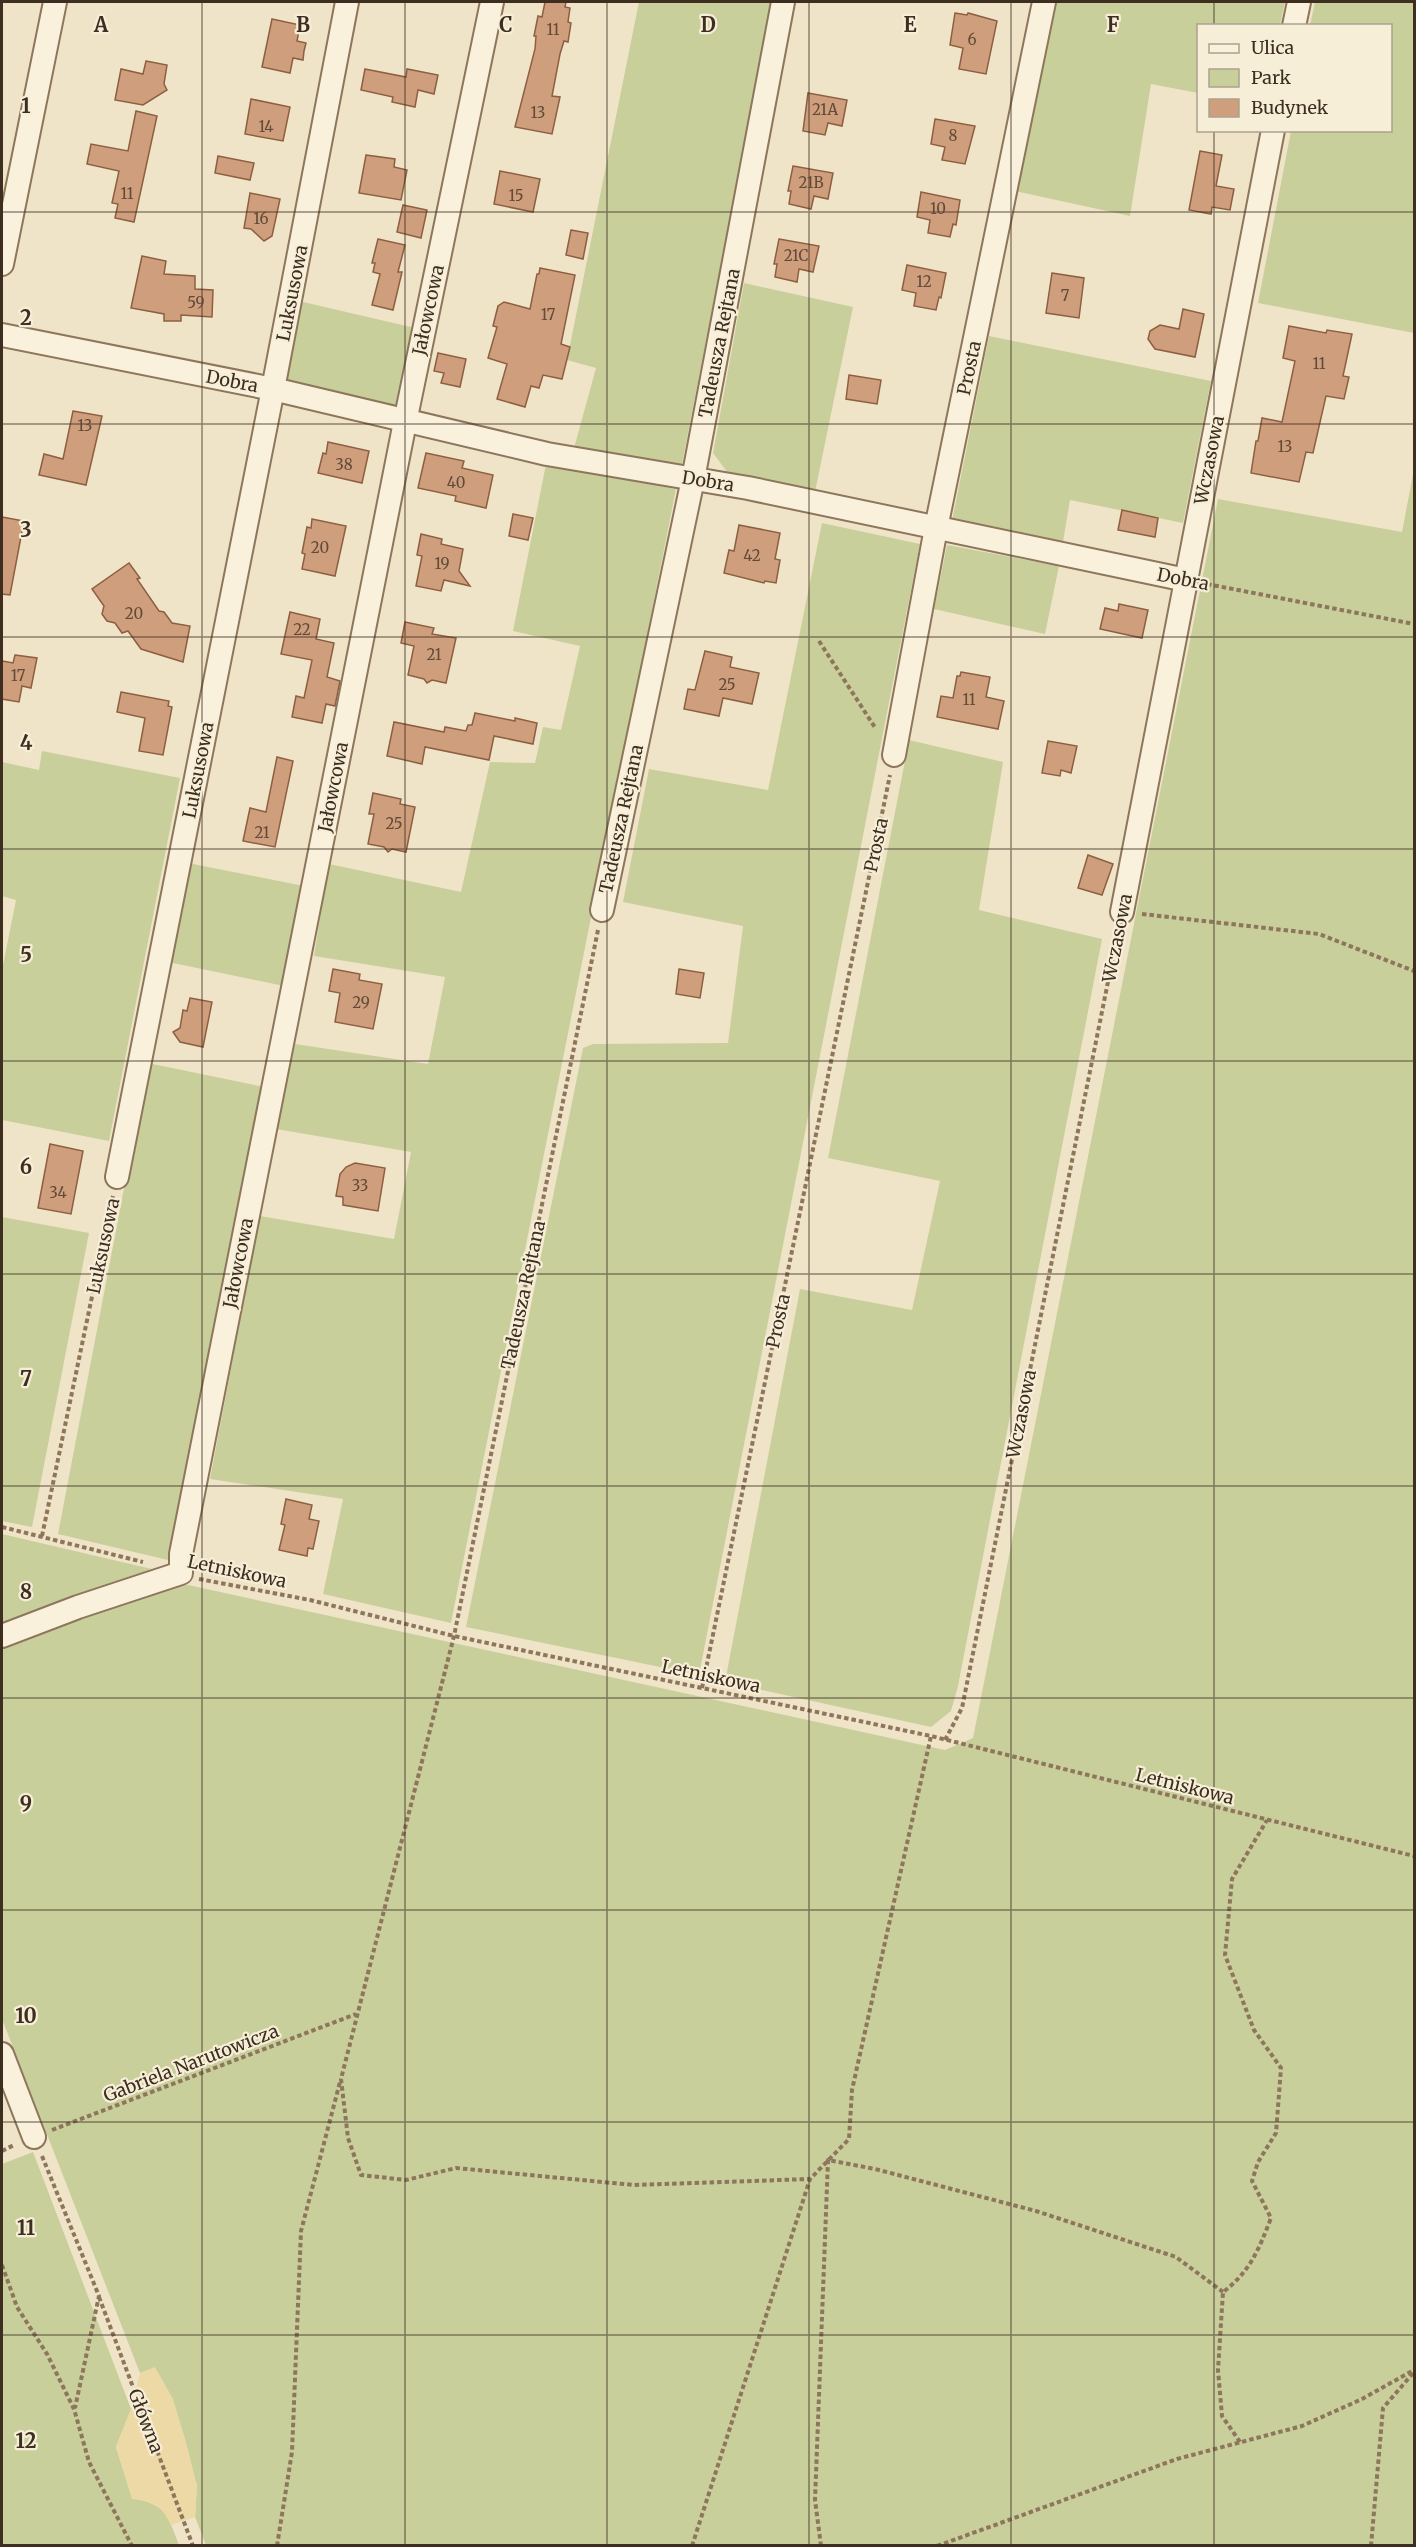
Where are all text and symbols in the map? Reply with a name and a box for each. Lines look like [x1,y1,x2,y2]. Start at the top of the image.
text: A [93,12,109,37]
text: B [296,12,310,37]
text: C [499,12,513,37]
text: D [700,12,716,37]
text: E [903,12,917,37]
text: F [1107,12,1120,37]
house number: 11 [546,20,560,39]
legend [1197,24,1392,132]
house number: 6 [967,30,977,49]
text: Ulica [1251,36,1295,59]
text: Park [1251,66,1292,89]
text: 1 [21,93,31,118]
text: Budynek [1251,96,1329,119]
house number: 21A [812,100,838,119]
house number: 13 [531,103,545,122]
house number: 14 [258,117,274,136]
house number: 8 [949,126,958,145]
house number: 21B [798,173,824,192]
house number: 11 [120,184,134,203]
house number: 15 [508,186,524,205]
house number: 10 [930,199,946,218]
house number: 16 [253,209,269,228]
street label: Luksusowa [271,243,313,343]
house number: 21C [784,246,808,265]
street label: Jałowcowa [407,262,449,358]
street label: Tadeusza Rejtana [693,266,745,420]
house number: 12 [916,272,932,291]
house number: 7 [1061,286,1070,305]
house number: 59 [187,293,205,312]
text: 2 [20,305,32,330]
house number: 17 [541,305,556,324]
street label: Prosta [952,338,986,397]
house number: 11 [1312,354,1326,373]
street label: Dobra [204,365,260,397]
street label: Wczasowa [1189,413,1229,507]
house number: 13 [78,416,92,435]
house number: 13 [1278,437,1292,456]
house number: 38 [335,455,353,474]
street label: Dobra [680,466,736,497]
house number: 40 [447,473,465,492]
text: 3 [20,517,32,542]
house number: 20 [311,538,329,557]
house number: 42 [743,546,761,565]
house number: 19 [434,554,450,573]
street label: Dobra [1155,563,1211,595]
house number: 20 [125,604,143,623]
house number: 22 [293,620,311,639]
house number: 21 [426,645,442,664]
house number: 17 [11,666,26,685]
house number: 25 [718,675,736,694]
house number: 11 [962,690,976,709]
street label: Luksusowa [177,720,219,820]
text: 4 [20,730,33,755]
street label: Jałowcowa [313,739,353,835]
street label: Tadeusza Rejtana [594,742,648,896]
house number: 25 [385,814,403,833]
street label: Prosta [859,815,893,874]
house number: 21 [254,823,270,842]
street label: Wczasowa [1097,891,1137,985]
text: 5 [20,942,32,967]
house number: 29 [352,993,370,1012]
text: 6 [20,1154,32,1179]
house number: 33 [352,1176,368,1195]
house number: 34 [49,1183,67,1202]
street label: Luksusowa [82,1196,124,1296]
street label: Jałowcowa [218,1215,258,1311]
street label: Tadeusza Rejtana [496,1218,550,1372]
street label: Prosta [761,1291,795,1350]
text: 7 [20,1366,32,1391]
street label: Wczasowa [1001,1367,1041,1461]
street label: Letniskowa [185,1549,289,1593]
text: 8 [20,1579,32,1604]
street label: Letniskowa [659,1654,763,1698]
street label: Letniskowa [1133,1763,1237,1809]
text: 9 [20,1791,32,1816]
text: 10 [15,2003,37,2028]
street label: Gabriela Narutowicza [100,2019,282,2107]
text: 11 [17,2215,35,2240]
street label: Główna [123,2386,169,2457]
text: 12 [16,2428,37,2453]

